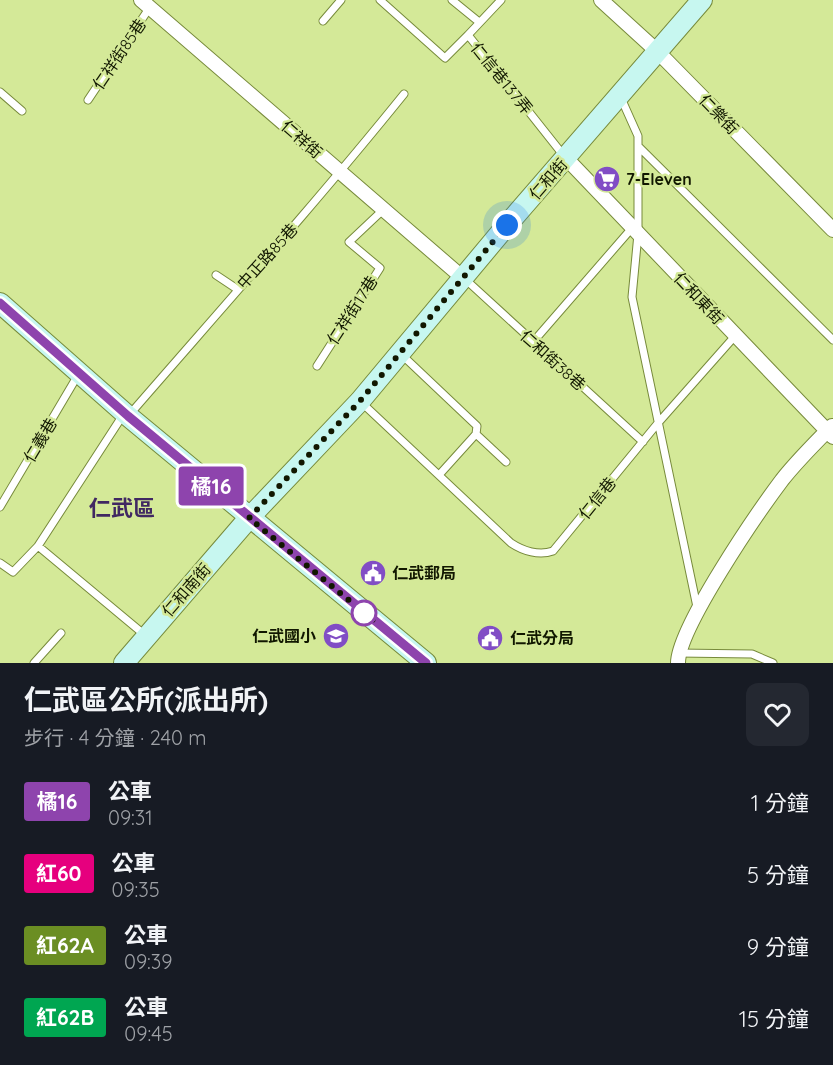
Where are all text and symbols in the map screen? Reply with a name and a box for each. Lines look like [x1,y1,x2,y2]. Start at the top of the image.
street label: 仁祥街85巷 [88,15,150,93]
street label: 仁信巷137弄 [467,38,537,118]
street label: 仁樂街 [695,90,743,138]
street label: 仁祥街 [277,116,327,162]
street label: 仁和街 [525,154,571,204]
supermarket icon: 7-Eleven [592,164,622,194]
place label: 7-Eleven [626,169,692,189]
your location [492,210,522,240]
street label: 中正路85巷 [232,219,302,293]
street label: 仁和東街 [670,268,728,328]
street label: 仁祥街17巷 [322,272,382,348]
street label: 仁和街38巷 [516,325,590,395]
street label: 仁義巷 [19,414,61,466]
line badge: 橘16 [176,466,246,506]
text: 橘16 [191,473,231,499]
street label: 仁信巷 [574,473,620,523]
district label: 仁武區 [89,494,155,522]
public building icon: 仁武郵局 [358,558,388,588]
street label: 仁和南街 [157,559,215,621]
place label: 仁武郵局 [392,563,456,583]
unlabelled marker [351,600,377,626]
school or university icon: 仁武國小 [321,621,351,651]
public building icon: 仁武分局 [475,623,505,653]
place label: 仁武國小 [252,626,316,646]
place label: 仁武分局 [510,628,574,648]
text: 仁武區公所(派出所) [24,682,268,717]
button: heart [746,683,809,746]
text: 步行 · 4 分鐘 · 240 m [24,725,207,750]
text: 公車 [108,777,152,805]
text: 橘16 [37,788,77,814]
text: 1 分鐘 [751,789,809,817]
text: 09:31 [108,805,153,830]
text: 公車 [112,849,156,877]
text: 紅60 [36,860,82,886]
text: 5 分鐘 [747,861,809,889]
text: 09:35 [112,877,160,902]
text: 公車 [124,921,168,949]
text: 紅62A [36,932,94,958]
text: 9 分鐘 [747,933,809,961]
text: 09:39 [124,949,172,974]
text: 公車 [124,993,168,1021]
text: 紅62B [36,1004,94,1030]
text: 15 分鐘 [739,1005,809,1033]
text: 09:45 [124,1021,173,1046]

